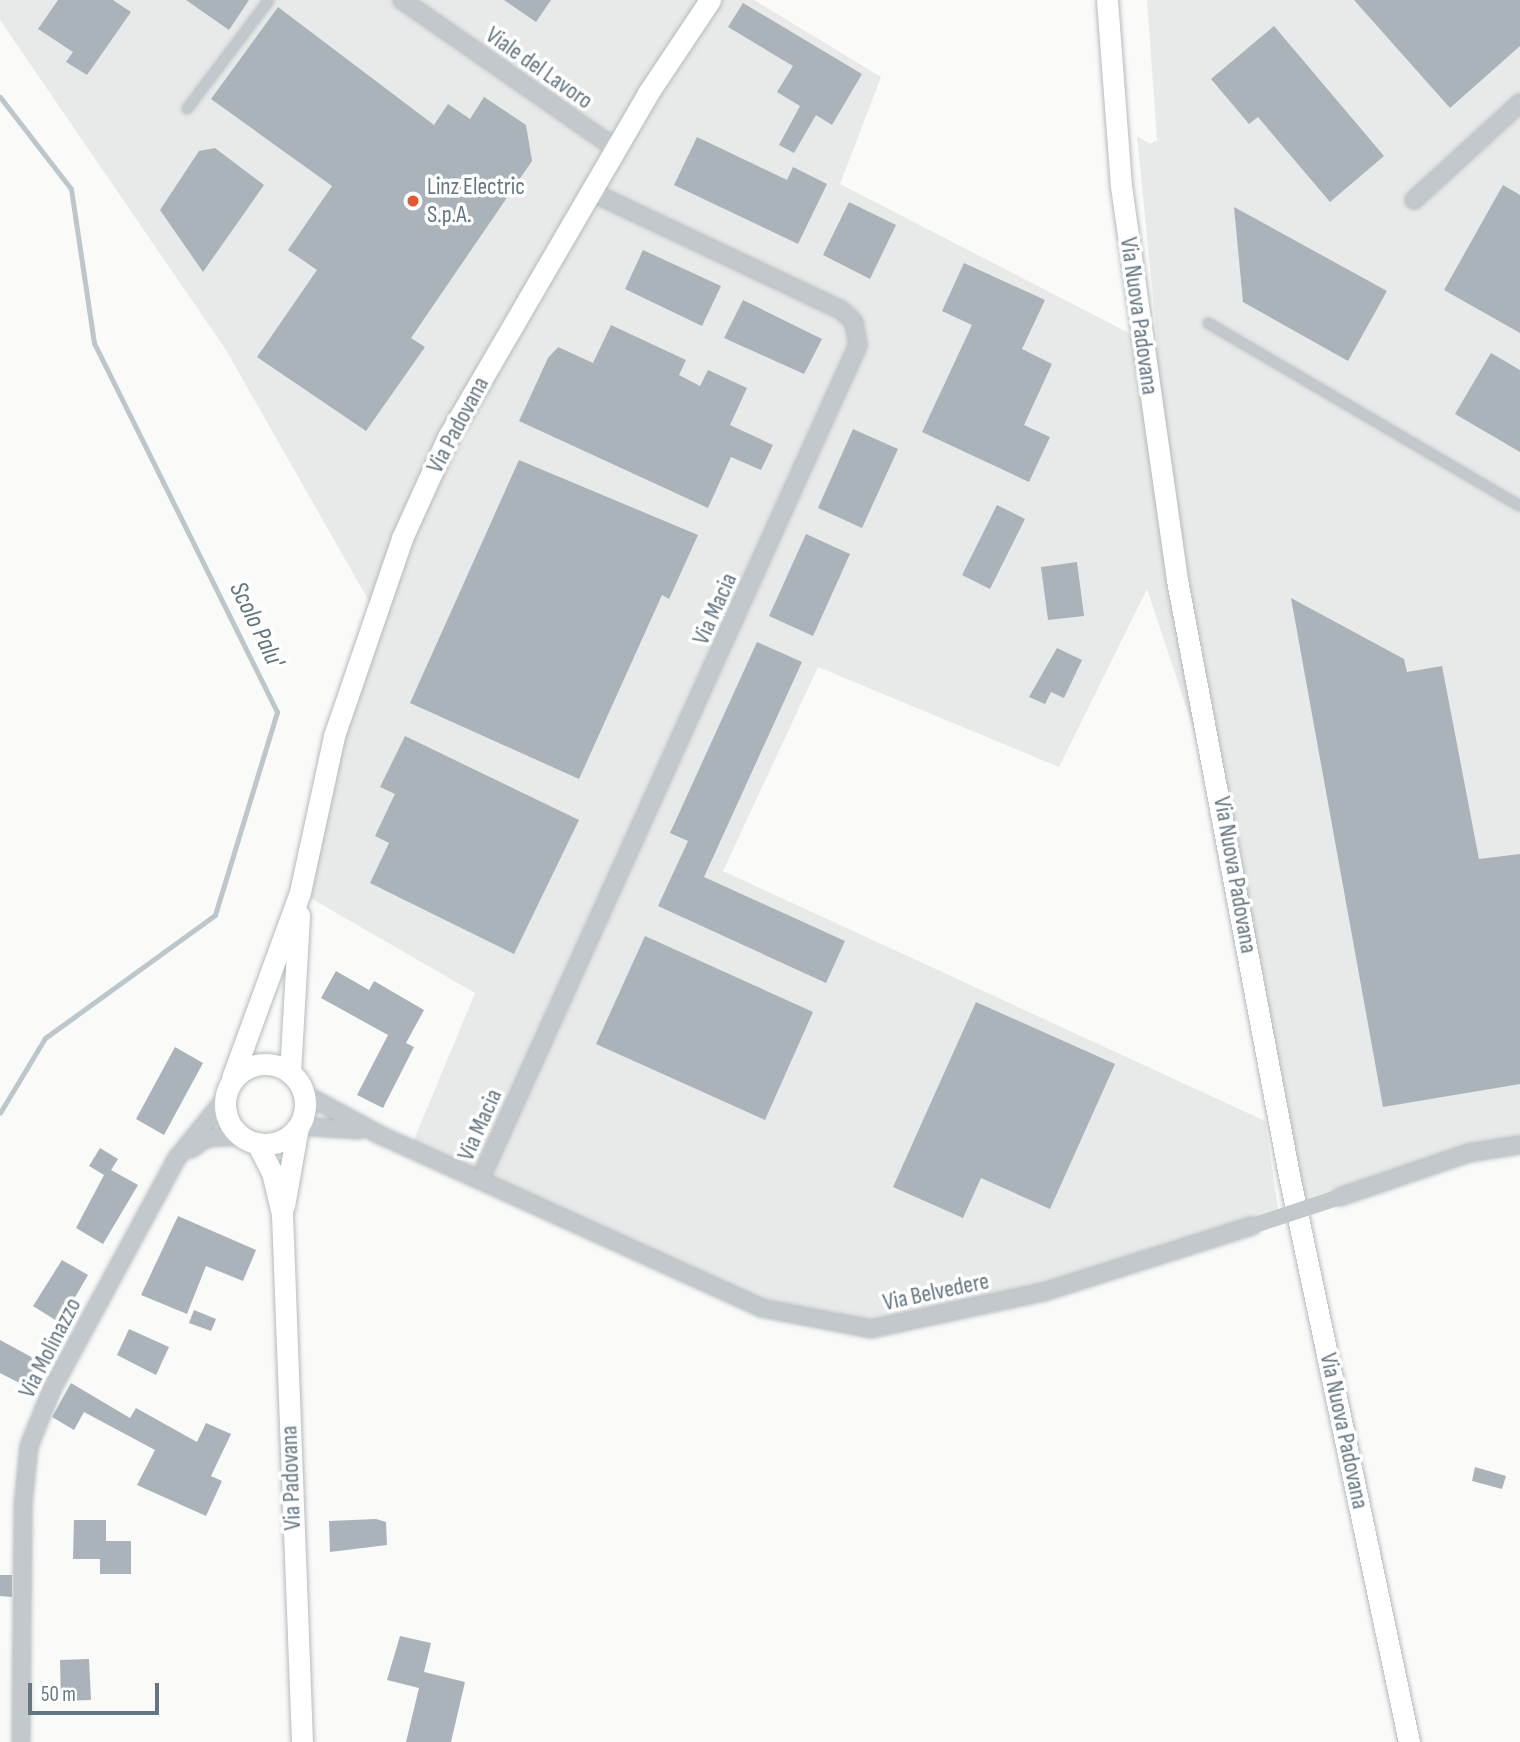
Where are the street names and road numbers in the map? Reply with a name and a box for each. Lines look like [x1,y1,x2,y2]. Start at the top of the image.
street label: Viale del Lavoro [480,21,598,115]
street label: Via Nuova Padovana [1114,235,1164,397]
street label: Via Padovana [421,372,495,478]
street label: Via Macia [687,569,743,649]
street label: Via Nuova Padovana [1207,794,1263,956]
street label: Via Macia [452,1085,508,1165]
street label: Via Belvedere [880,1267,992,1317]
street label: Via Molinazzo [13,1293,87,1403]
street label: Via Nuova Padovana [1313,1350,1375,1512]
street label: Via Padovana [275,1425,307,1531]

